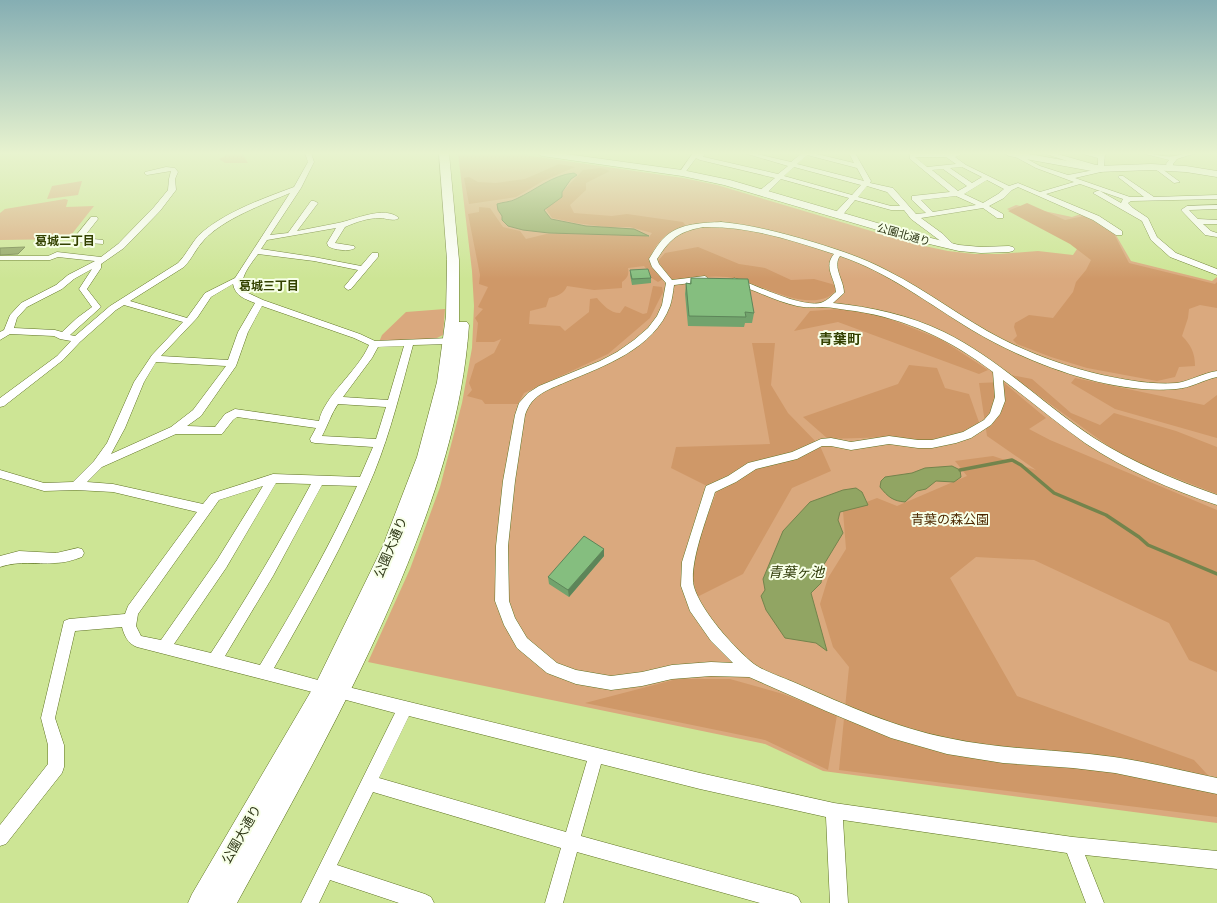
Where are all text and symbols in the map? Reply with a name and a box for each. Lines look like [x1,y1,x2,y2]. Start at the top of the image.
street label: 公園北通り [876,220,932,248]
district label: 葛城二丁目 [35,233,95,247]
district label: 葛城三丁目 [239,278,299,292]
district label: 青葉町 [819,330,861,347]
park label: 青葉の森公園 [911,511,989,527]
street label: 公園大通り [370,514,410,580]
water label: 青葉ヶ池 [768,563,826,580]
street label: 公園大通り [218,802,264,866]

